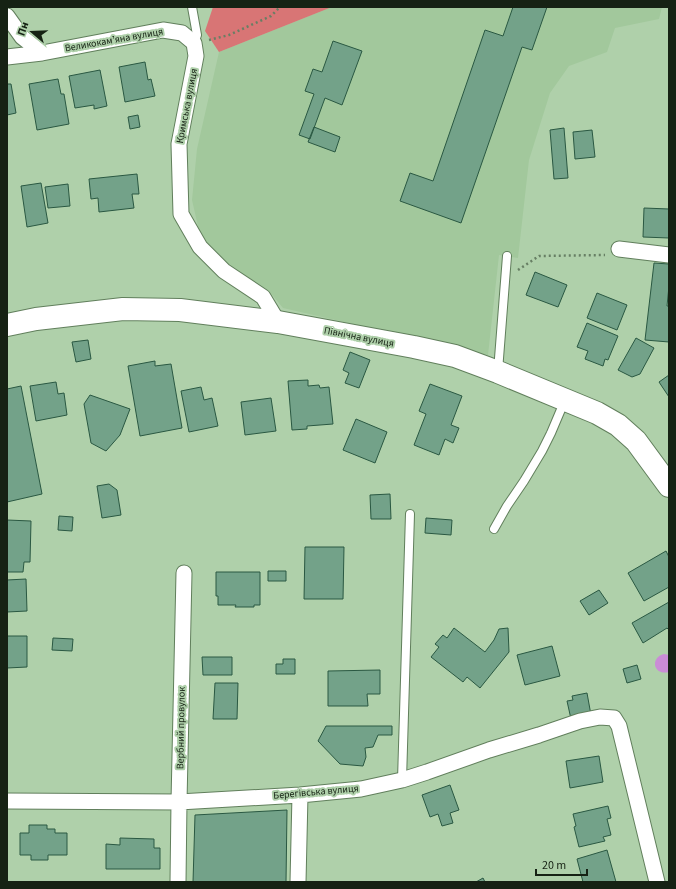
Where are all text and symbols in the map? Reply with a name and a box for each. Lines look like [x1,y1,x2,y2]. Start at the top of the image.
north arrow [12,12,52,52]
text: Пн [14,20,32,38]
street label: Великокамʼяна вулиця [64,24,164,56]
street label: Кримська вулиця [173,67,201,145]
street label: Північна вулиця [323,323,395,351]
street label: Вербний провулок [173,687,189,769]
street label: Берегівська вулиця [273,781,359,803]
scale bar [536,851,587,877]
text: 20 m [542,857,566,874]

